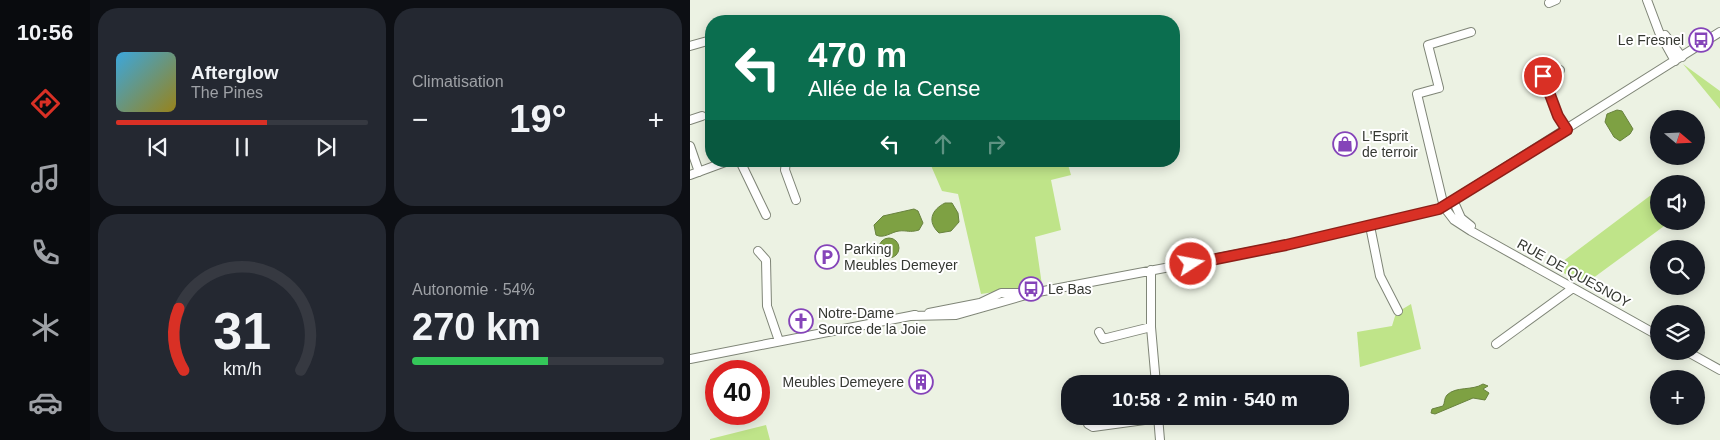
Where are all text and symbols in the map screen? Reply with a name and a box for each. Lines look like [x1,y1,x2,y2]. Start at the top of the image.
text: 10:56 [17,20,73,45]
bus stop icon: Le Fresnel [1688,27,1714,53]
place label: Le Fresnel [1618,32,1684,48]
icon: left [725,35,790,100]
text: 470 m [808,35,907,74]
pin [1522,55,1564,97]
text: Afterglow [191,62,279,83]
icon: arrive [1529,62,1557,90]
text: Climatisation [412,73,504,90]
text: Allée de la Cense [808,76,980,101]
text: The Pines [191,84,263,101]
icon: directions [28,86,63,121]
text: 19° [509,98,567,140]
text: − [412,104,428,135]
text: + [648,104,664,135]
north arrow [1650,110,1705,165]
map controls [1650,110,1705,425]
place label: L'Esprit de terroir [1362,128,1418,160]
icon: left [876,130,904,158]
icon: ahead [929,130,957,158]
icon: right [982,130,1010,158]
shop icon: L'Esprit de terroir [1332,131,1358,157]
icon: previous [144,133,172,161]
icon: pause [228,133,256,161]
icon: next [312,133,340,161]
icon: music [28,161,63,196]
button: sound [1650,175,1705,230]
icon: phone [28,235,63,270]
street label: RUE DE QUESNOY [1515,235,1634,311]
position arrow [1164,237,1216,289]
button: search [1650,240,1705,295]
place label: Parking Meubles Demeyer [844,241,958,273]
parking icon: Parking Meubles Demeyer [814,244,840,270]
bus stop icon: Le Bas [1018,276,1044,302]
text: Autonomie · 54% [412,281,535,298]
place label: Le Bas [1048,281,1092,297]
text: 31 [213,302,271,360]
place label: Notre-Dame Source de la Joie [818,305,926,337]
button: layers [1650,305,1705,360]
text: 270 km [412,306,541,348]
church icon: Notre-Dame Source de la Joie [788,308,814,334]
icon: climate [28,310,63,345]
text: km/h [223,359,261,379]
speed limit sign: 40 [705,360,770,425]
building icon: Meubles Demeyere [908,369,934,395]
button: + [1650,370,1705,425]
place label: Meubles Demeyere [783,374,904,390]
icon: car [28,385,63,420]
text: 10:58 · 2 min · 540 m [1112,389,1298,410]

